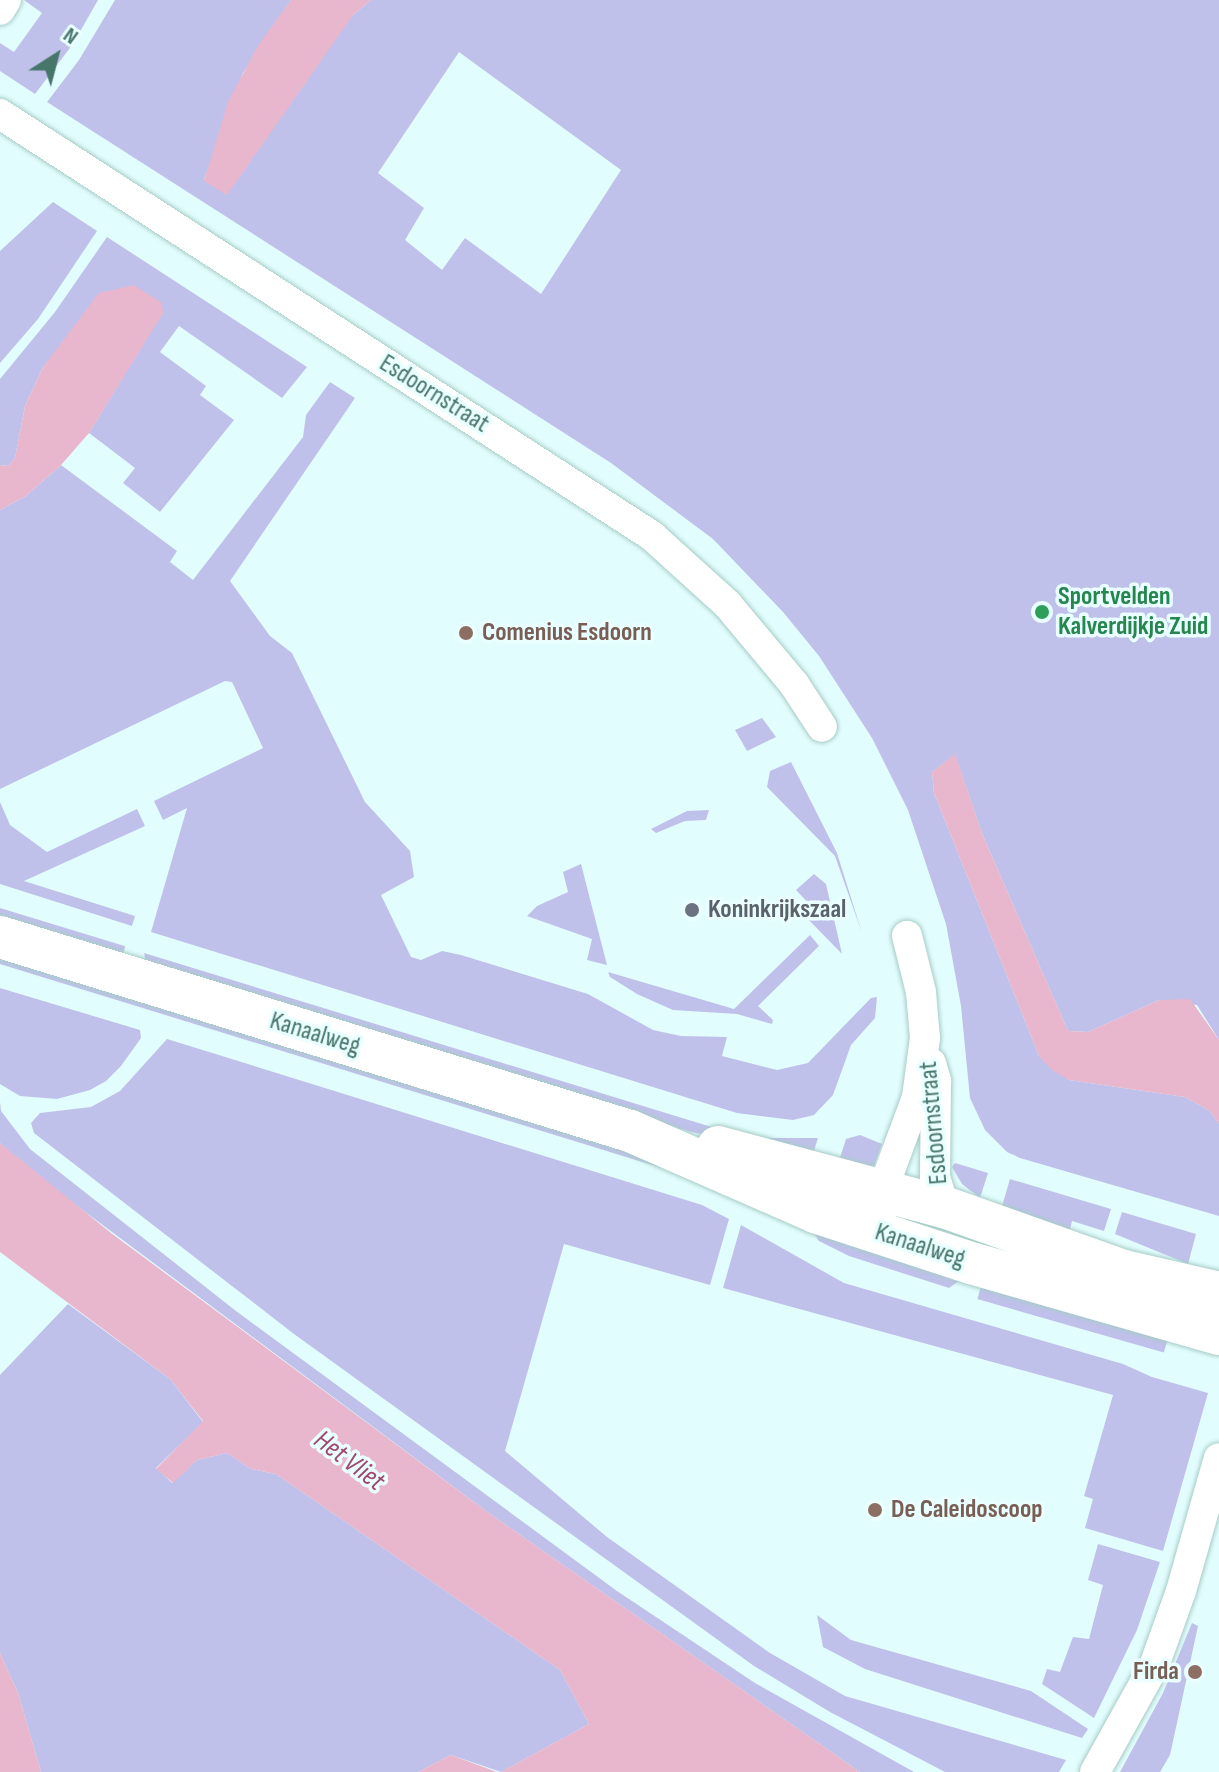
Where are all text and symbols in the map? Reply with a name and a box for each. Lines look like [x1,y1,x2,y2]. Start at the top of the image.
north arrow [16,16,96,96]
text: N [58,22,83,51]
street label: Esdoornstraat [373,348,495,440]
place label: Sportvelden Kalverdijkje Zuid [1058,581,1208,642]
marker: Sportvelden Kalverdijkje Zuid [1033,603,1051,621]
place label: Comenius Esdoorn [482,617,652,649]
marker: Comenius Esdoorn [457,624,475,642]
place label: Koninkrijkszaal [708,894,846,926]
marker: Koninkrijkszaal [683,901,701,919]
street label: Kanaalweg [266,1005,364,1063]
street label: Esdoornstraat [913,1060,955,1186]
street label: Kanaalweg [871,1217,969,1275]
water label: Het Vliet [307,1423,391,1499]
place label: De Caleidoscoop [891,1494,1042,1526]
marker: De Caleidoscoop [866,1501,884,1519]
place label: Firda [1133,1656,1179,1688]
marker: Firda [1186,1663,1204,1681]

